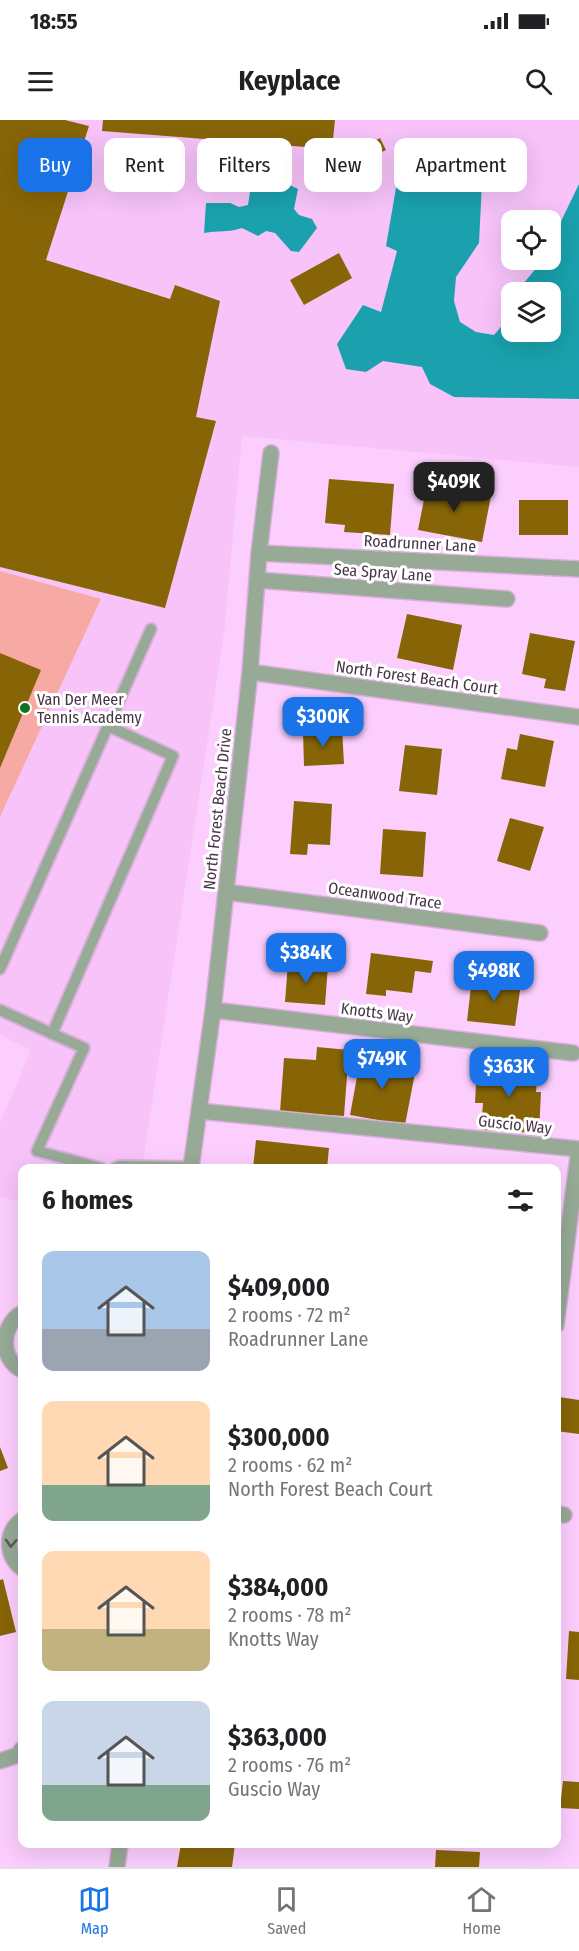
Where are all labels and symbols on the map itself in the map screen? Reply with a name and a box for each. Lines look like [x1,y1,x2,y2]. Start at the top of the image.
pin: $409K [412,462,496,513]
street label: Roadrunner Lane [363,531,477,556]
street label: Sea Spray Lane [333,560,433,585]
street label: North Forest Beach Court [335,657,500,698]
place label: Van Der Meer Tennis Academy [37,690,143,727]
pin: $300K [281,697,365,748]
marker: Van Der Meer Tennis Academy [18,701,32,715]
street label: North Forest Beach Drive [200,727,235,891]
street label: Oceanwood Trace [327,878,443,913]
pin: $384K [264,933,348,984]
pin: $498K [452,951,536,1002]
street label: Knotts Way [340,999,415,1026]
pin: $749K [340,1039,424,1090]
pin: $363K [467,1047,551,1098]
street label: Guscio Way [477,1111,553,1138]
one-way arrow [5,1538,18,1547]

